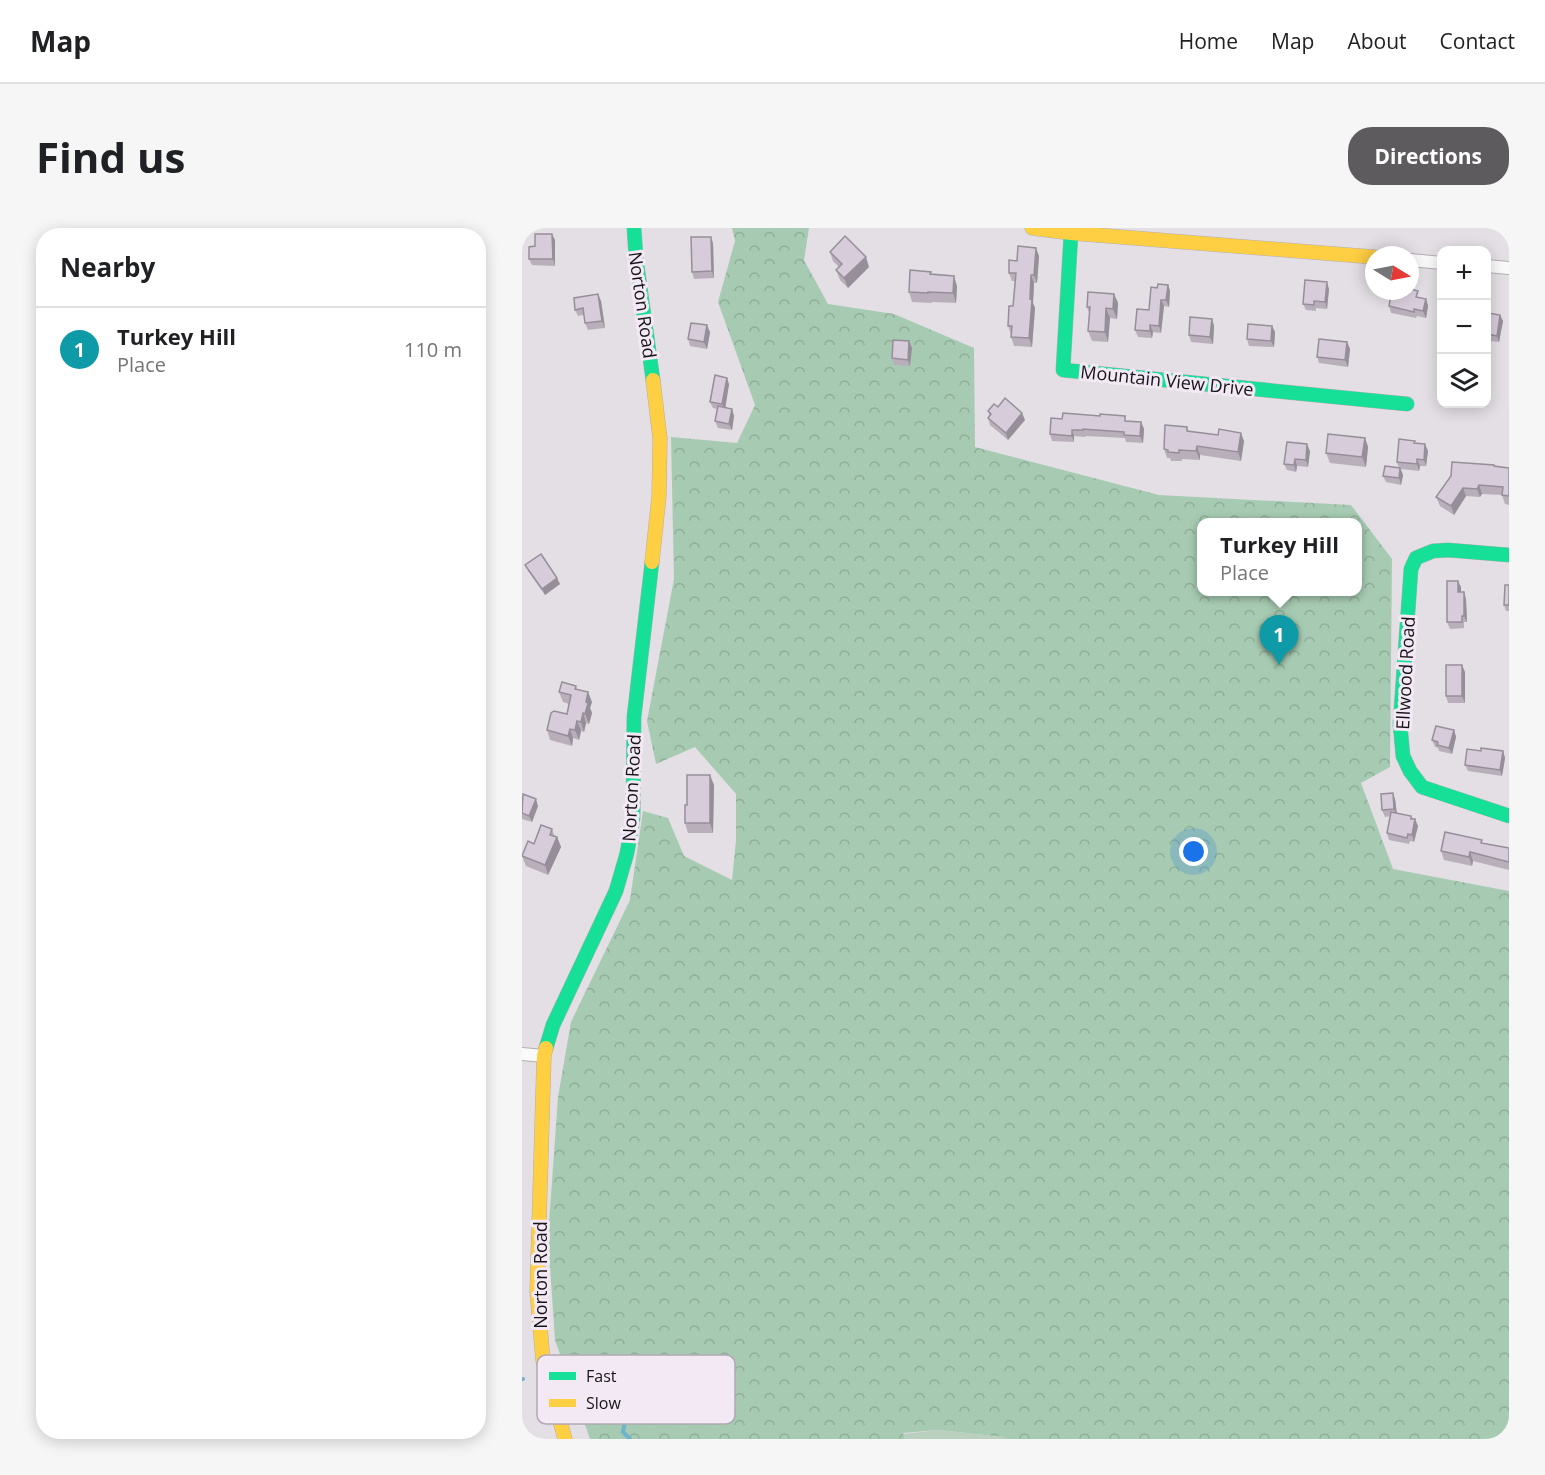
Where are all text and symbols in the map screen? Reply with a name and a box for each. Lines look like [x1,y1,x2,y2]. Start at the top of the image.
text: Map [30,22,91,60]
text: Home [1179,27,1238,55]
text: Map [1271,27,1314,55]
text: About [1347,27,1407,55]
text: Contact [1440,27,1515,55]
button: Directions [1348,127,1509,185]
text: Find us [36,128,185,185]
north arrow [1365,246,1419,300]
map controls [1437,246,1491,408]
button: + [1437,246,1491,300]
text: Nearby [60,249,155,285]
street label: Norton Road [624,250,662,360]
button: − [1437,300,1491,354]
text: Turkey Hill [117,321,236,351]
text: 1 [74,336,85,363]
text: 110 m [404,336,462,363]
text: Place [117,351,166,378]
button: layers [1437,354,1491,408]
street label: Mountain View Drive [1079,359,1255,401]
popup [1197,518,1362,596]
text: Turkey Hill [1220,529,1339,559]
text: Place [1220,559,1269,586]
pin: 1 [1260,616,1299,665]
street label: Ellwood Road [1390,616,1420,730]
street label: Norton Road [616,734,646,842]
your location [1179,837,1208,866]
street label: Norton Road [528,1221,552,1329]
legend [537,1355,735,1424]
text: Fast [586,1365,617,1387]
text: Slow [586,1392,621,1414]

